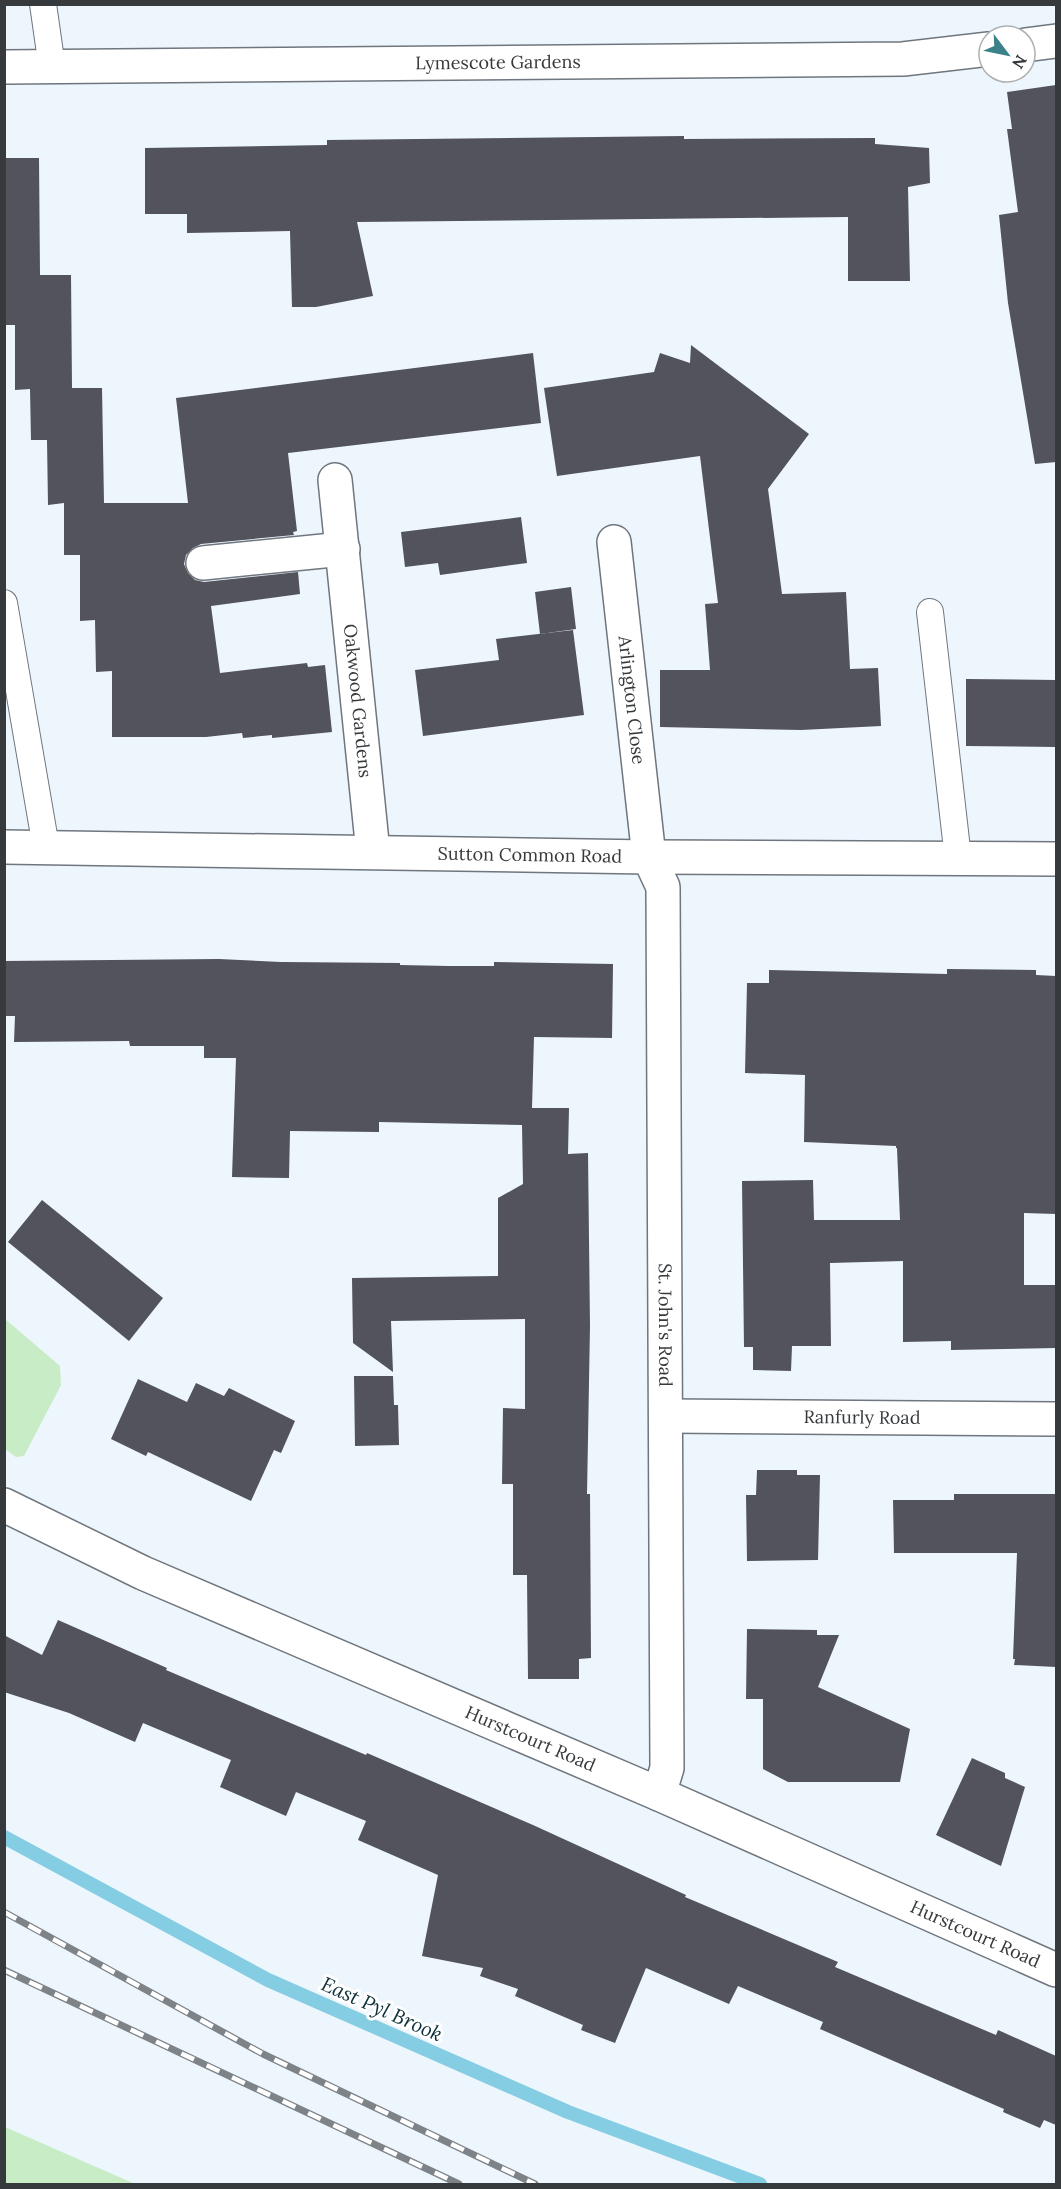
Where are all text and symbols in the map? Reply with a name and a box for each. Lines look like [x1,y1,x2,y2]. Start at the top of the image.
north arrow [977,24,1037,84]
street label: Lymescote Gardens [415,50,581,74]
text: N [1008,51,1031,72]
street label: Oakwood Gardens [339,623,377,779]
street label: Arlington Close [613,634,651,766]
street label: Sutton Common Road [438,842,623,868]
street label: St. John's Road [654,1263,677,1387]
street label: Ranfurly Road [803,1405,921,1429]
street label: Hurstcourt Road [462,1700,599,1777]
street label: Hurstcourt Road [907,1895,1044,1973]
water label: East Pyl Brook [318,1971,447,2046]

